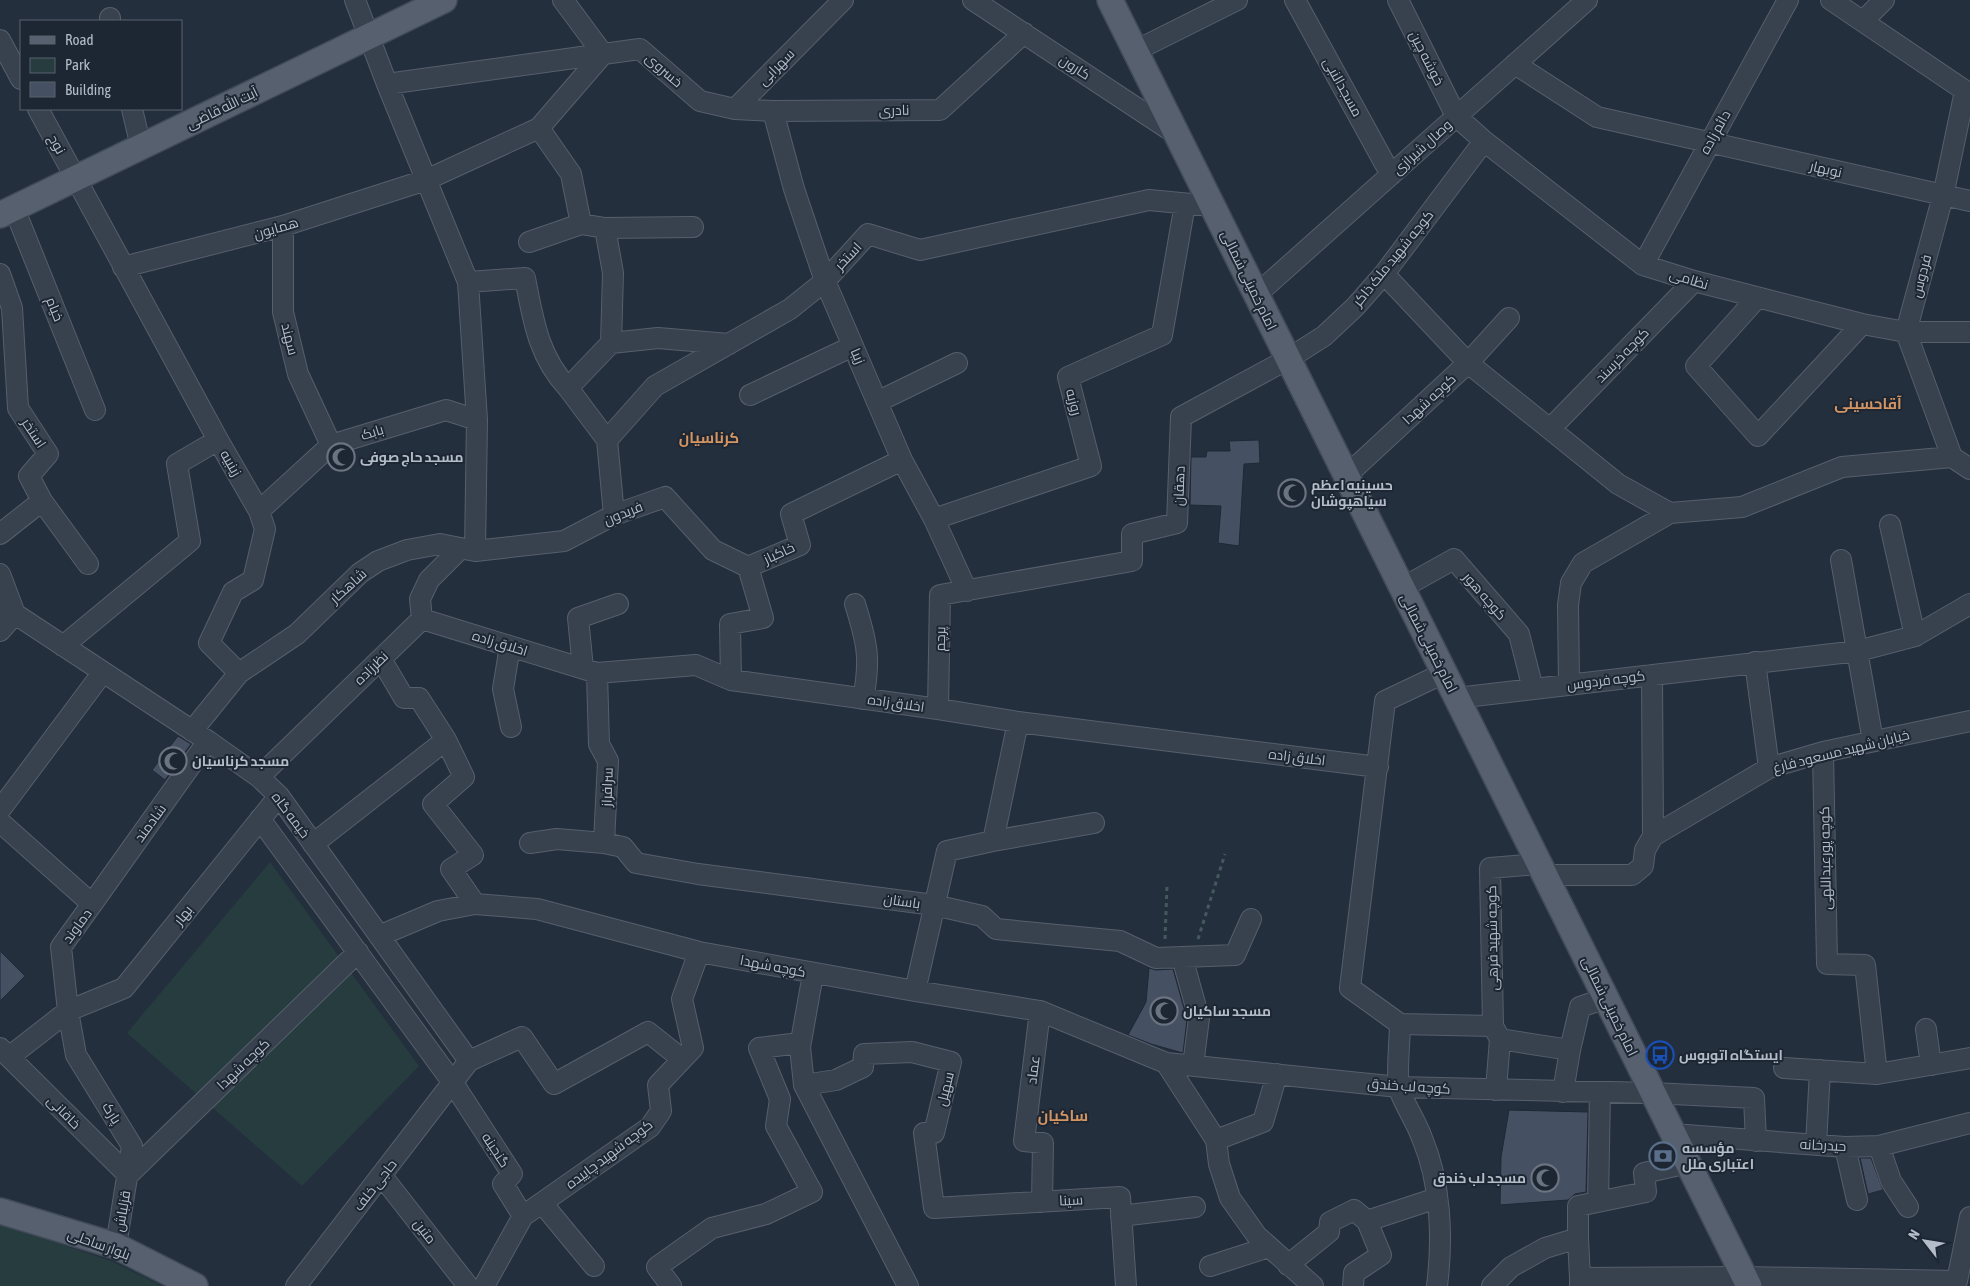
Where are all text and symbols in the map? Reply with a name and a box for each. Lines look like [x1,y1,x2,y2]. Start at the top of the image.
legend [20,20,182,110]
street label: خوشه چین [1405,28,1448,89]
text: Road [65,31,94,48]
street label: سهرابی [754,45,798,89]
street label: خسروی [642,50,686,90]
street label: کارون [1057,51,1093,83]
street label: مسجدالنبی [1320,55,1366,119]
text: Park [65,56,90,73]
text: Building [65,81,111,98]
street label: آیت الله قاضی [183,83,261,132]
street label: نادری [878,102,910,118]
street label: دائم زاده [1696,107,1735,158]
street label: وصال شیرازی [1389,116,1456,179]
street label: نوح [44,131,69,157]
street label: نوبهار [1807,157,1844,180]
street label: کوچه شهید ملک ذاکر [1349,207,1438,311]
street label: همایون [252,214,300,242]
street label: امام خمینی شمالی [1216,228,1280,333]
street label: استخر [831,239,865,274]
street label: فردوس [1908,253,1934,299]
street label: نظامی [1668,266,1710,292]
street label: خیام [41,295,67,324]
street label: سهند [278,321,302,357]
street label: کوچه خرسند [1592,324,1653,387]
street label: زیبا [848,346,868,366]
street label: کوچه شهدا [1399,370,1460,429]
street label: روزبه [1063,387,1085,417]
district label: آقاحسینی [1834,395,1902,413]
street label: استخر [18,414,49,451]
street label: بابک [359,421,385,443]
district label: کرناسیان [679,429,739,447]
mosque icon: مسجد حاج صوفی [326,442,356,472]
street label: زینبیه [217,447,245,479]
place label: مسجد حاج صوفی [360,449,463,467]
street label: دهقان [1170,466,1188,506]
place label: حسینیه اعظم سیاهپوشان [1311,477,1393,511]
mosque icon: حسینیه اعظم سیاهپوشان [1277,478,1307,508]
street label: فریدون [601,498,645,528]
street label: خاکباز [760,539,797,568]
street label: شاهکار [326,565,370,607]
street label: کوچه هور [1458,568,1510,624]
street label: امام خمینی شمالی [1395,591,1461,696]
street label: پرچم [932,626,950,652]
street label: اخلاق زاده [470,627,530,660]
street label: نظرزاده [351,648,391,688]
street label: کوچه فردوس [1566,667,1646,695]
street label: اخلاق زاده [866,691,925,716]
street label: خیابان شهید مسعود فارغ [1771,726,1911,777]
mosque icon: مسجد کرناسیان [158,746,188,776]
street label: اخلاق زاده [1267,746,1326,769]
place label: مسجد کرناسیان [192,753,289,770]
street label: سرافراز [598,767,616,808]
street label: خیمه گاه [269,789,313,841]
street label: شادمند [131,801,169,845]
street label: کوچه پورعبداللهی [1816,806,1836,910]
street label: کوچه شهید فرهی [1483,885,1503,991]
street label: باستان [883,891,921,911]
street label: بهار [170,902,196,929]
street label: دماوند [59,906,95,946]
street label: کوچه شهدا [738,952,807,982]
street label: امام خمینی شمالی [1577,954,1641,1059]
mosque icon: مسجد ساکیان [1149,996,1179,1026]
place label: مسجد ساکیان [1183,1003,1271,1019]
street label: کوچه شهدا [213,1035,274,1094]
bus stop icon: ایستگاه اتوبوس [1645,1040,1675,1070]
place label: ایستگاه اتوبوس [1679,1047,1783,1064]
street label: عماد [1023,1055,1043,1085]
street label: سهیل [933,1070,957,1108]
street label: کوچه لب خندق [1367,1075,1451,1099]
street label: خاقانی [44,1092,84,1132]
street label: پارک [98,1099,125,1128]
district label: ساکیان [1038,1107,1088,1125]
street label: کوچه شهید چاییده [563,1116,657,1193]
street label: گنجینه [479,1130,513,1170]
street label: حیدرخانه [1799,1136,1847,1154]
place label: مؤسسه اعتباری ملل [1682,1140,1754,1173]
bank icon: مؤسسه اعتباری ملل [1648,1141,1678,1171]
street label: حاجی خلف [350,1156,400,1214]
mosque icon: مسجد لب خندق [1530,1163,1560,1193]
place label: مسجد لب خندق [1433,1170,1526,1187]
street label: قزلباش [110,1189,134,1233]
street label: سینا [1059,1191,1083,1209]
street label: متین [410,1215,440,1247]
north arrow [1900,1216,1950,1266]
street label: بلوار ساحلی [65,1225,133,1263]
text: N [1905,1227,1923,1242]

